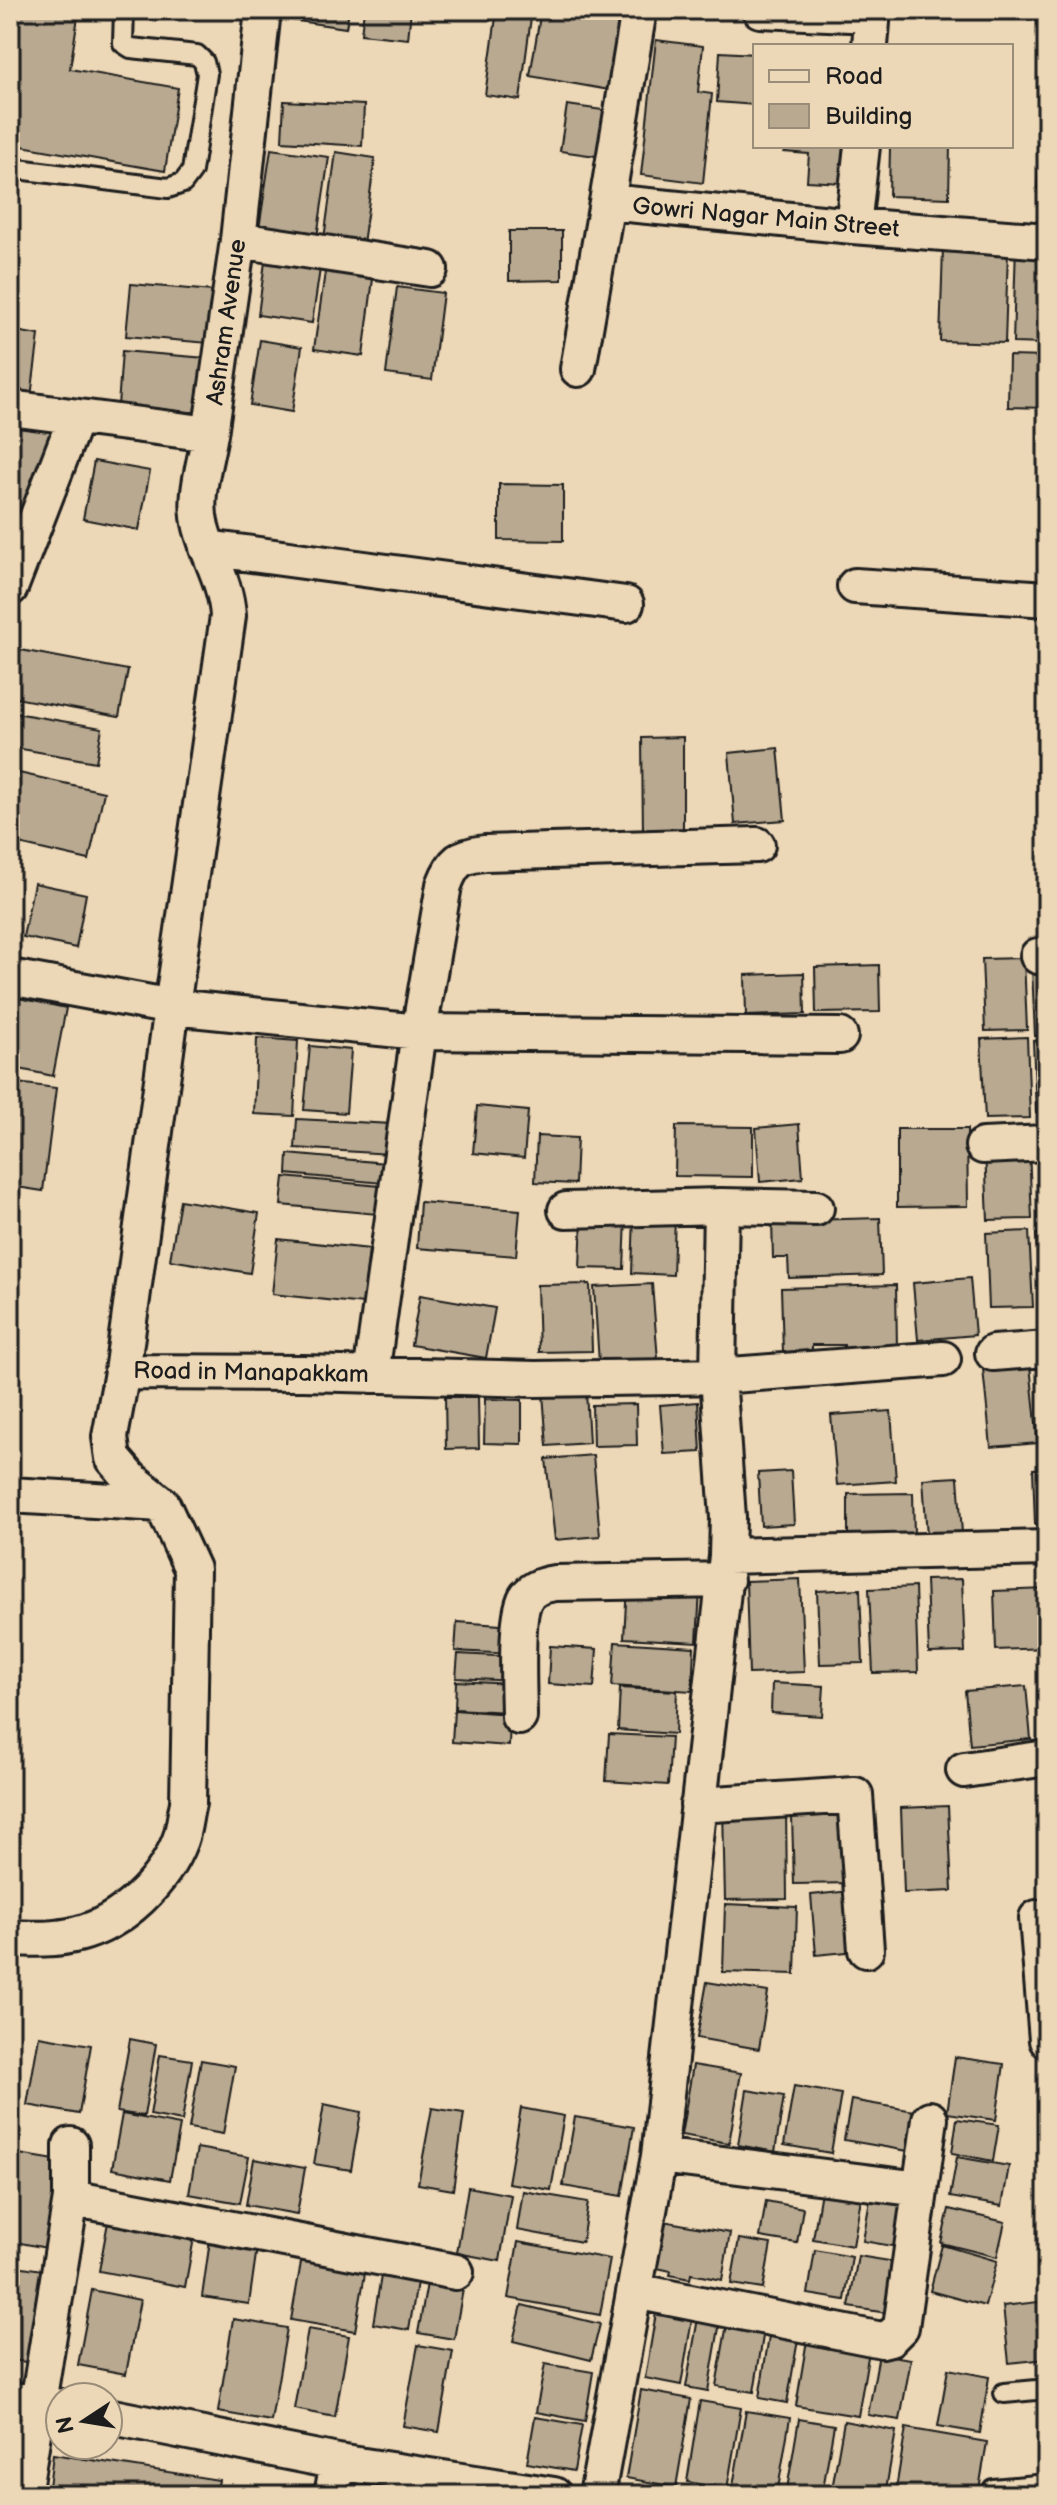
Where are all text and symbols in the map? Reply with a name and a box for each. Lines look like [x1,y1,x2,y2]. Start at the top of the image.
legend [753,44,1013,148]
text: Road [825,62,883,91]
text: Building [825,102,912,131]
street label: Gowri Nagar Main Street [631,191,901,244]
street label: Ashram Avenue [200,237,253,407]
street label: Road in Manapakkam [133,1356,369,1389]
north arrow [44,2381,124,2461]
text: N [51,2414,81,2436]

